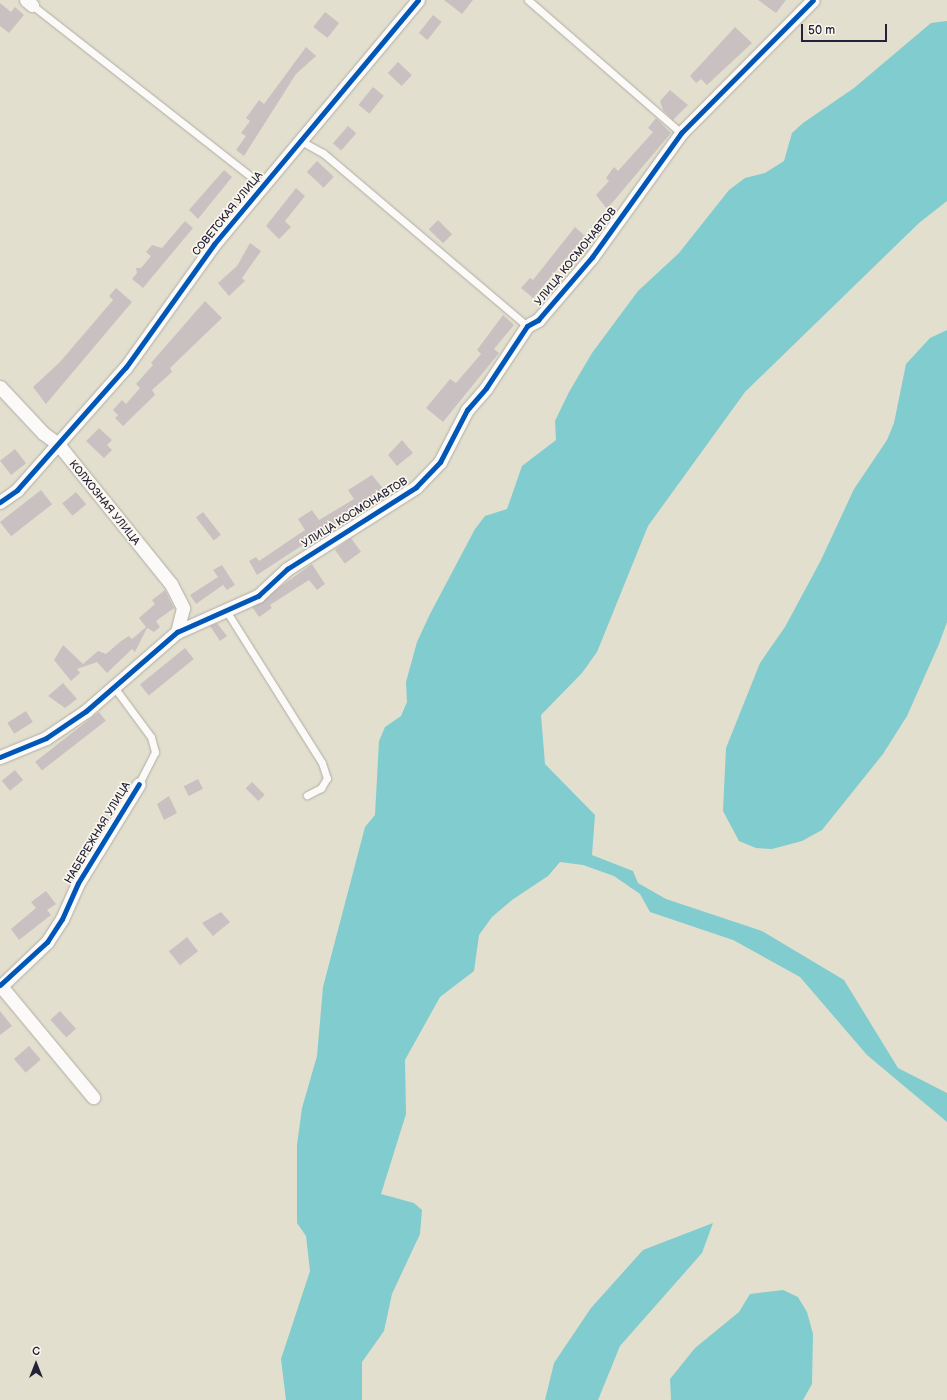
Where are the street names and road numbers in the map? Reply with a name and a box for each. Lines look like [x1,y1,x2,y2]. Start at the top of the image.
street label: СОВЕТСКАЯ УЛИЦА [190,169,266,259]
street label: УЛИЦА КОСМОНАВТОВ [532,205,620,309]
street label: КОЛХОЗНАЯ УЛИЦА [66,458,142,548]
street label: УЛИЦА КОСМОНАВТОВ [300,475,410,551]
street label: НАБЕРЕЖНАЯ УЛИЦА [62,780,134,886]

